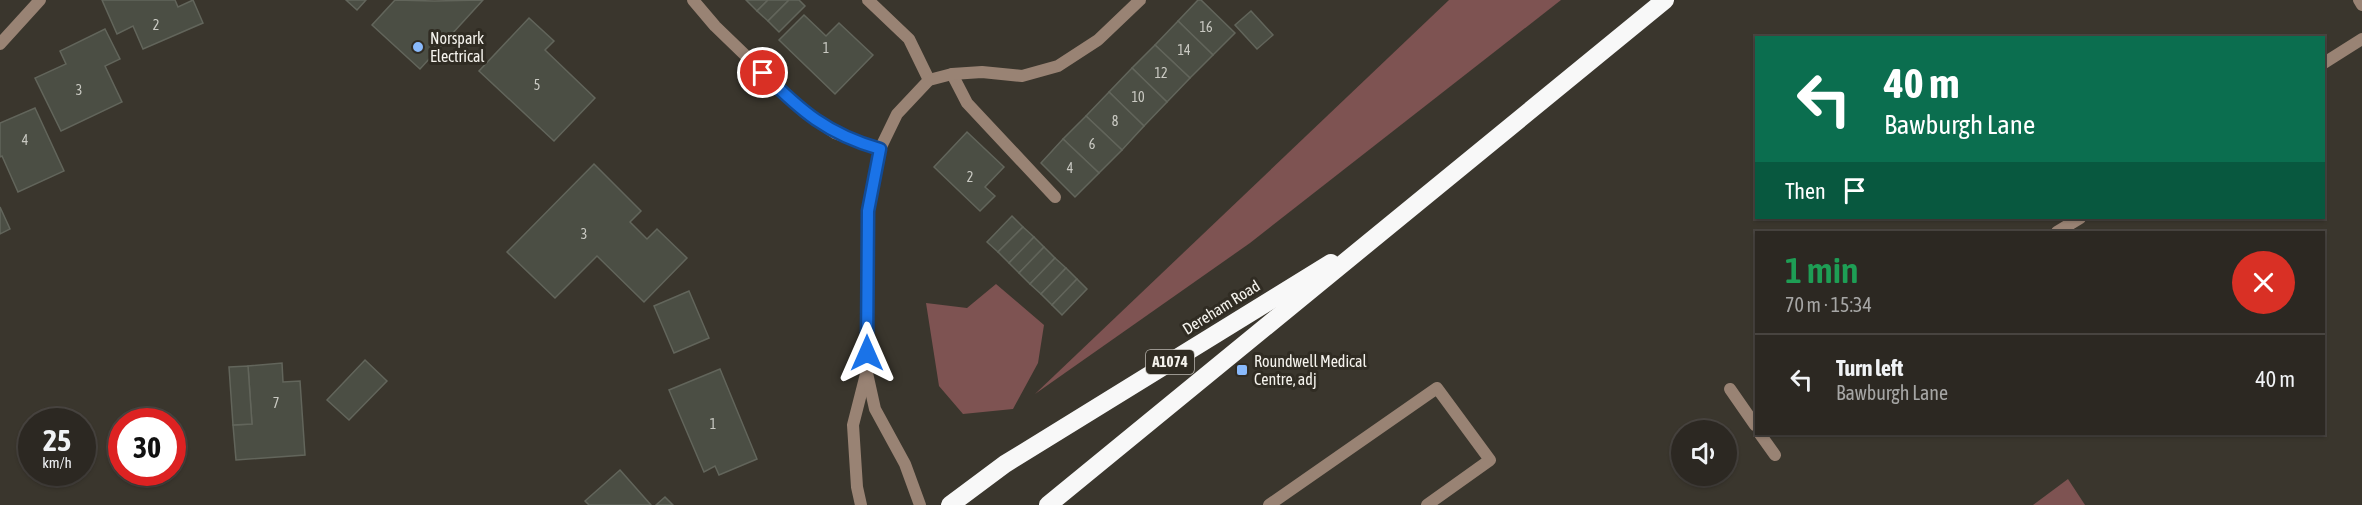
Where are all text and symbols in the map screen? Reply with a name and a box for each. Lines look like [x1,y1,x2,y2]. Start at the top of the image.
house number: 2 [153,17,159,33]
house number: 16 [1199,19,1213,35]
place label: Norspark Electrical [430,29,485,65]
marker: Norspark Electrical [411,40,425,54]
house number: 1 [823,40,829,56]
house number: 14 [1177,42,1191,58]
pin [737,47,788,98]
icon: arrive [746,56,779,89]
text: 40 m [1884,59,1959,107]
icon: left [1785,60,1863,138]
house number: 12 [1154,65,1168,81]
house number: 5 [534,77,540,93]
house number: 3 [76,82,82,98]
house number: 10 [1131,89,1145,105]
text: Bawburgh Lane [1884,109,2035,140]
house number: 8 [1112,113,1119,129]
house number: 4 [22,132,29,148]
house number: 6 [1089,136,1096,152]
house number: 4 [1067,160,1074,176]
house number: 2 [967,169,973,185]
icon: arrive [1838,174,1871,207]
text: Then [1785,178,1826,204]
house number: 3 [581,226,587,242]
text: 1 min [1785,249,1859,291]
button: close [2232,251,2295,314]
street label: Dereham Road [1179,276,1263,338]
text: 70 m · 15:34 [1785,293,1872,316]
position arrow [835,321,899,385]
road number: A1074 [1146,350,1194,374]
place label: Roundwell Medical Centre, adj [1254,352,1367,389]
text: Turn left [1836,355,1903,381]
marker: Roundwell Medical Centre, adj [1235,363,1249,377]
icon: left [1785,363,1818,396]
text: 40 m [2255,366,2295,392]
text: Bawburgh Lane [1836,381,1948,404]
house number: 7 [273,395,279,411]
speed limit sign: 30 [108,408,186,486]
house number: 1 [710,416,716,432]
map controls [1671,420,1737,486]
button: sound [1671,420,1737,486]
text: 25 [43,423,71,457]
text: km/h [42,454,72,471]

